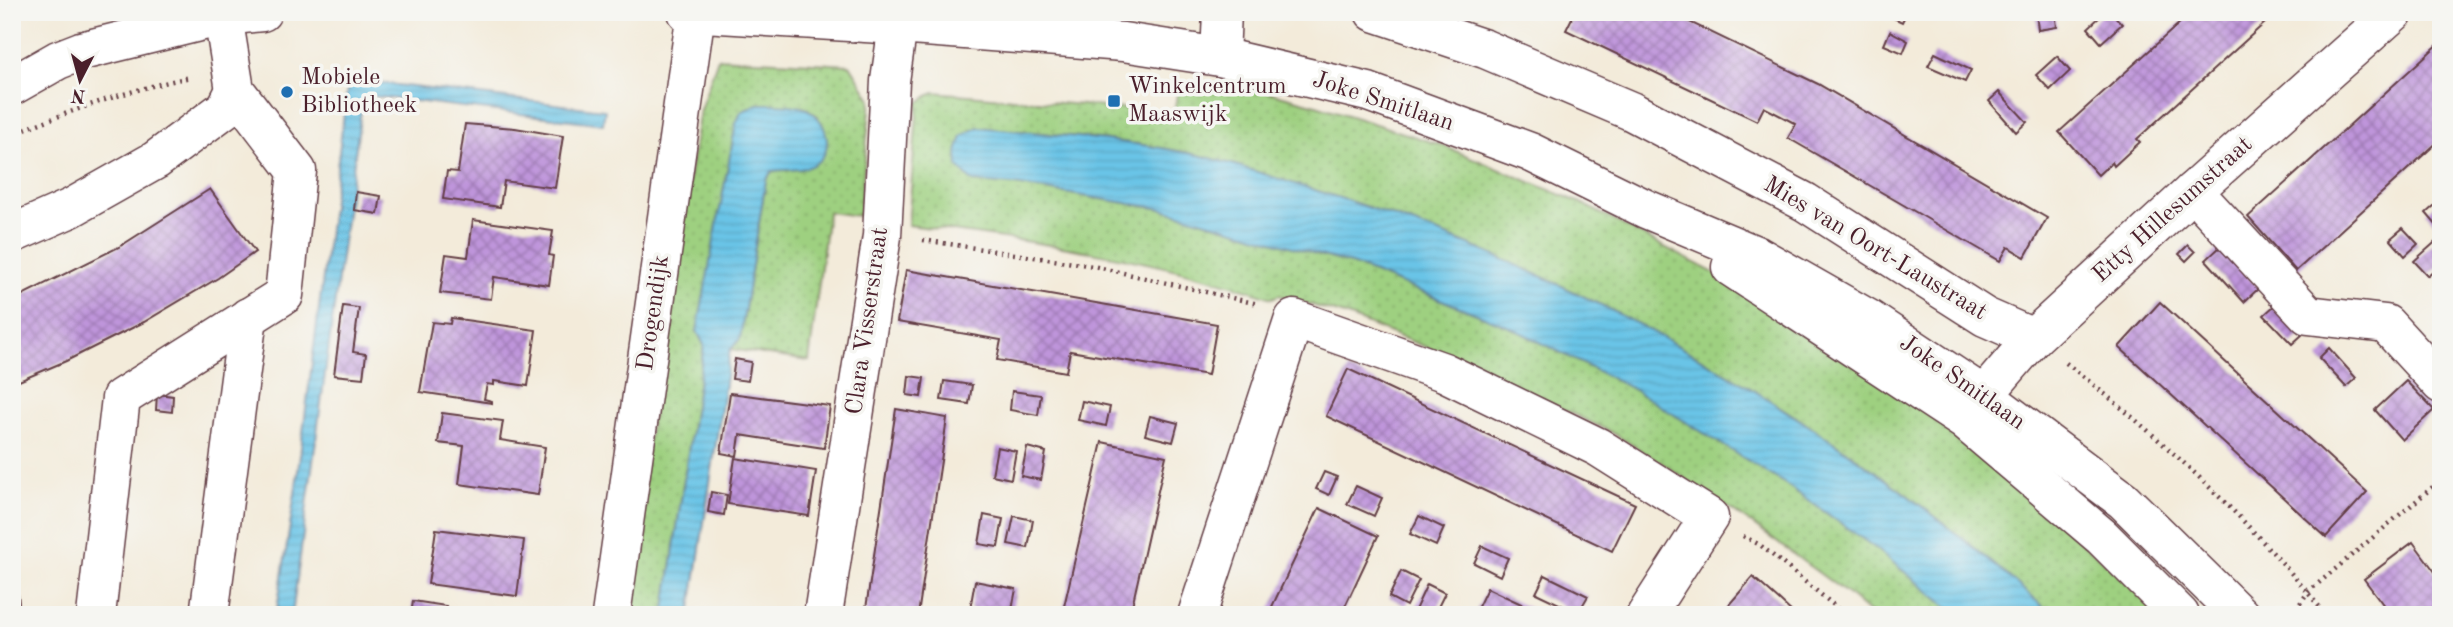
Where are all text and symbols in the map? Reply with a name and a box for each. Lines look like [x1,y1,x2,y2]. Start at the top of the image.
north arrow [46,46,116,116]
place label: Mobiele Bibliotheek [301,66,417,118]
street label: Joke Smitlaan [1309,68,1457,136]
place label: Winkelcentrum Maaswijk [1128,75,1287,127]
text: N [70,84,87,105]
marker: Mobiele Bibliotheek [279,84,295,100]
marker: Winkelcentrum Maaswijk [1106,93,1122,109]
street label: Etty Hillesumstraat [2089,132,2257,288]
street label: Mies van Oort-Laustraat [1759,173,1991,325]
street label: Clara Visserstraat [843,226,893,416]
street label: Drogendijk [634,254,674,372]
street label: Joke Smitlaan [1895,331,2029,435]

